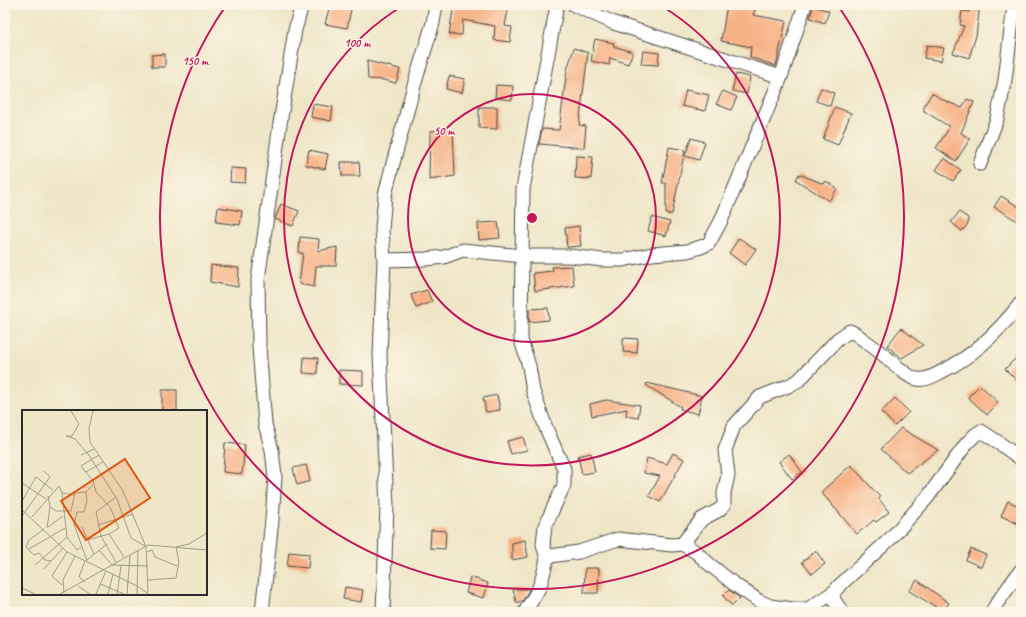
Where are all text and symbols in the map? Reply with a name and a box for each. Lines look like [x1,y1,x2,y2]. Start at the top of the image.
text: 100 m [344,35,371,51]
text: 150 m [182,53,209,69]
text: 50 m [434,123,455,139]
centre of rings [525,211,539,225]
inset map [22,410,207,595]

